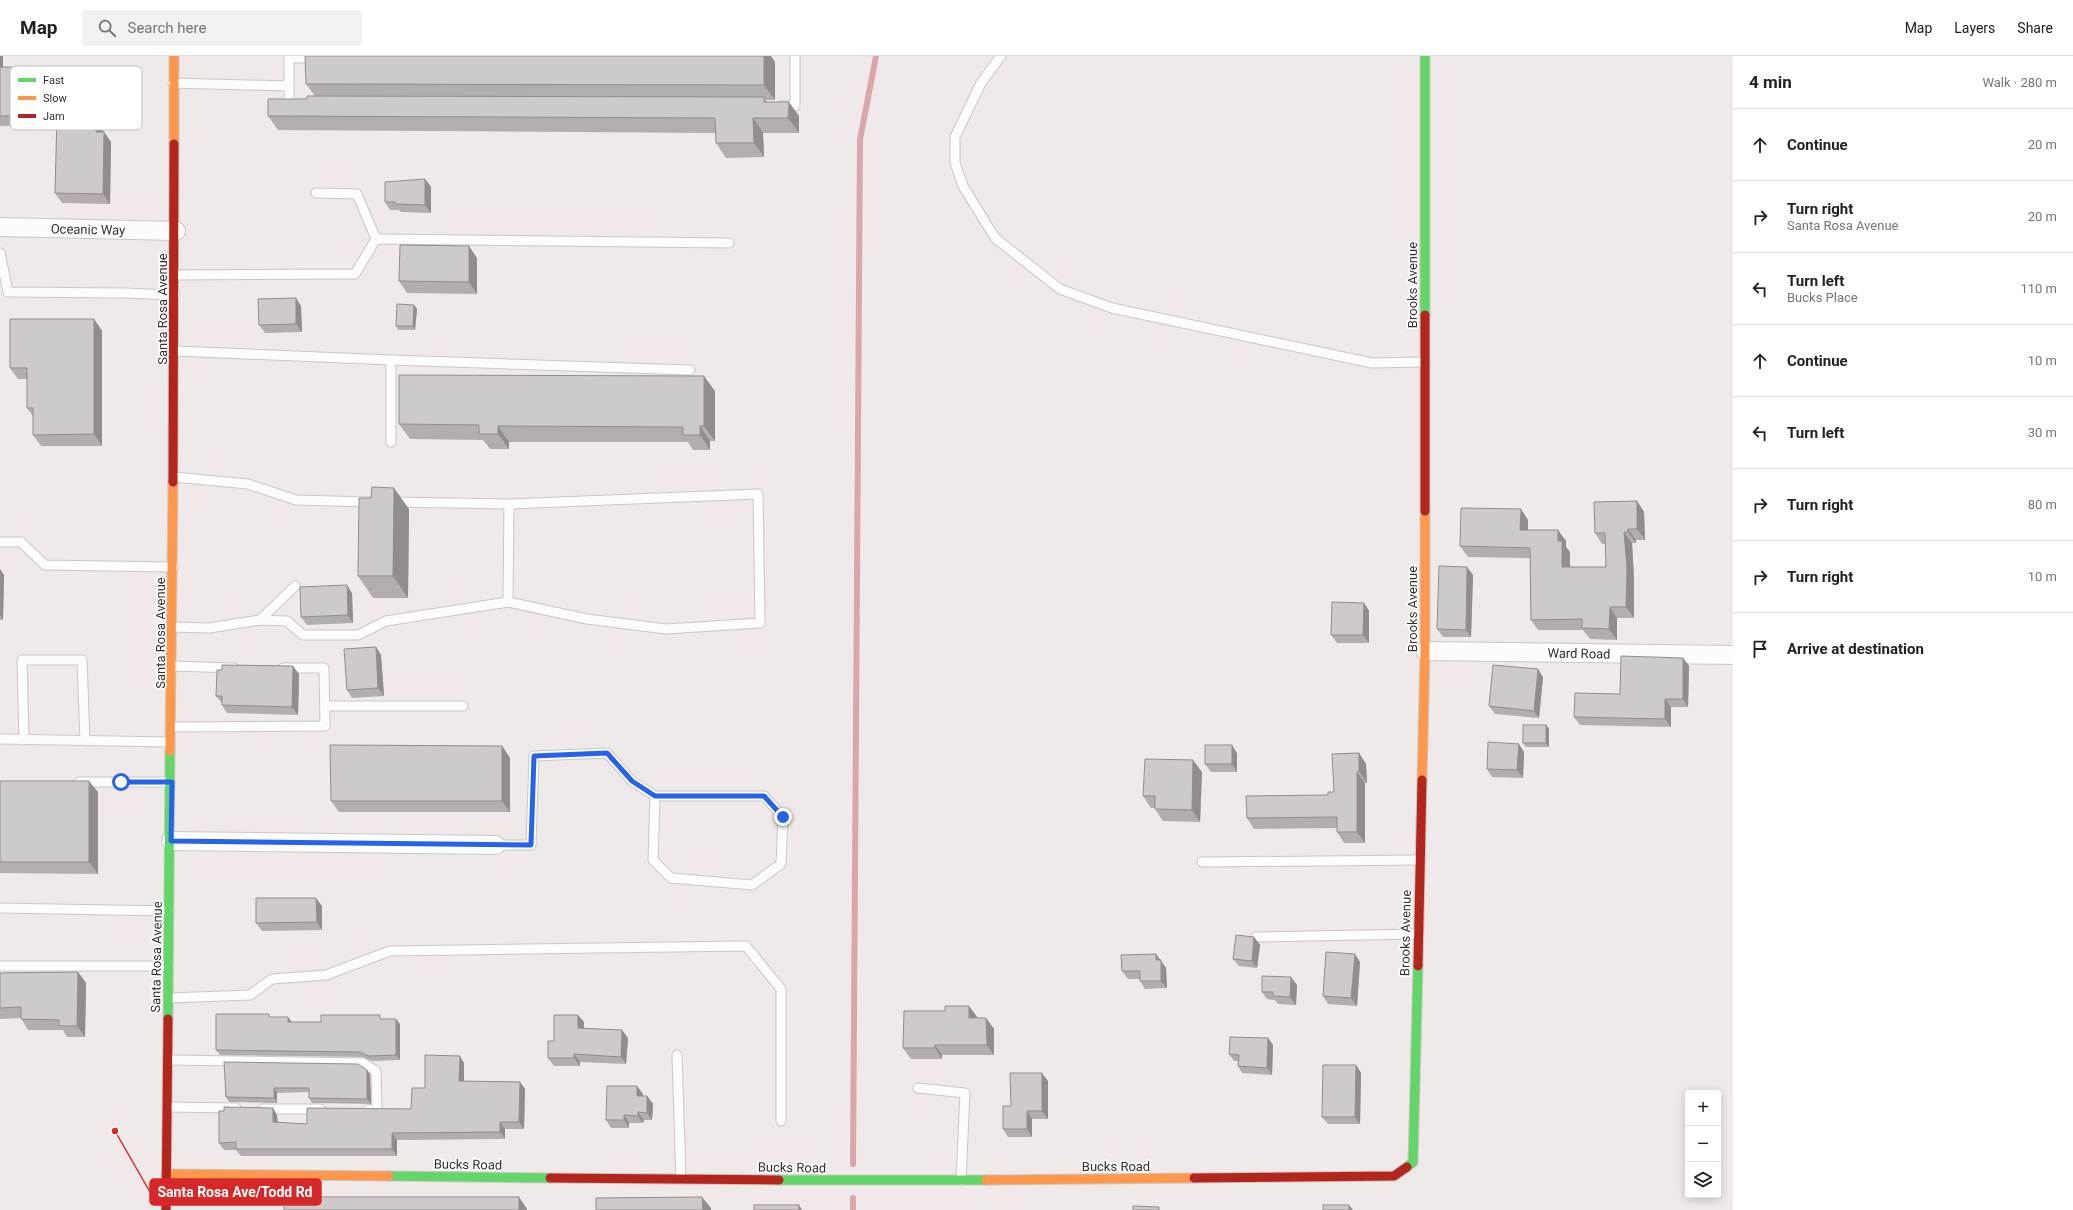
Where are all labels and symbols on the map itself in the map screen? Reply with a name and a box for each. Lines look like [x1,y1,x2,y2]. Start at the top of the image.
legend [10,66,142,130]
text: Fast [43,74,65,87]
text: Slow [43,92,67,105]
text: Jam [43,110,65,123]
street label: Oceanic Way [51,221,125,238]
street label: Brooks Avenue [1405,242,1420,328]
street label: Santa Rosa Avenue [155,253,170,365]
street label: Brooks Avenue [1405,566,1420,652]
street label: Santa Rosa Avenue [153,577,168,689]
street label: Ward Road [1547,645,1611,662]
route start [112,773,130,791]
route end [774,808,792,826]
street label: Brooks Avenue [1397,890,1414,976]
street label: Santa Rosa Avenue [148,901,165,1013]
street label: Bucks Road [434,1156,502,1173]
street label: Bucks Road [758,1159,826,1176]
street label: Bucks Road [1082,1159,1150,1174]
callout: Santa Rosa Ave/Todd Rd [150,1179,321,1205]
text: Santa Rosa Ave/Todd Rd [157,1184,313,1200]

